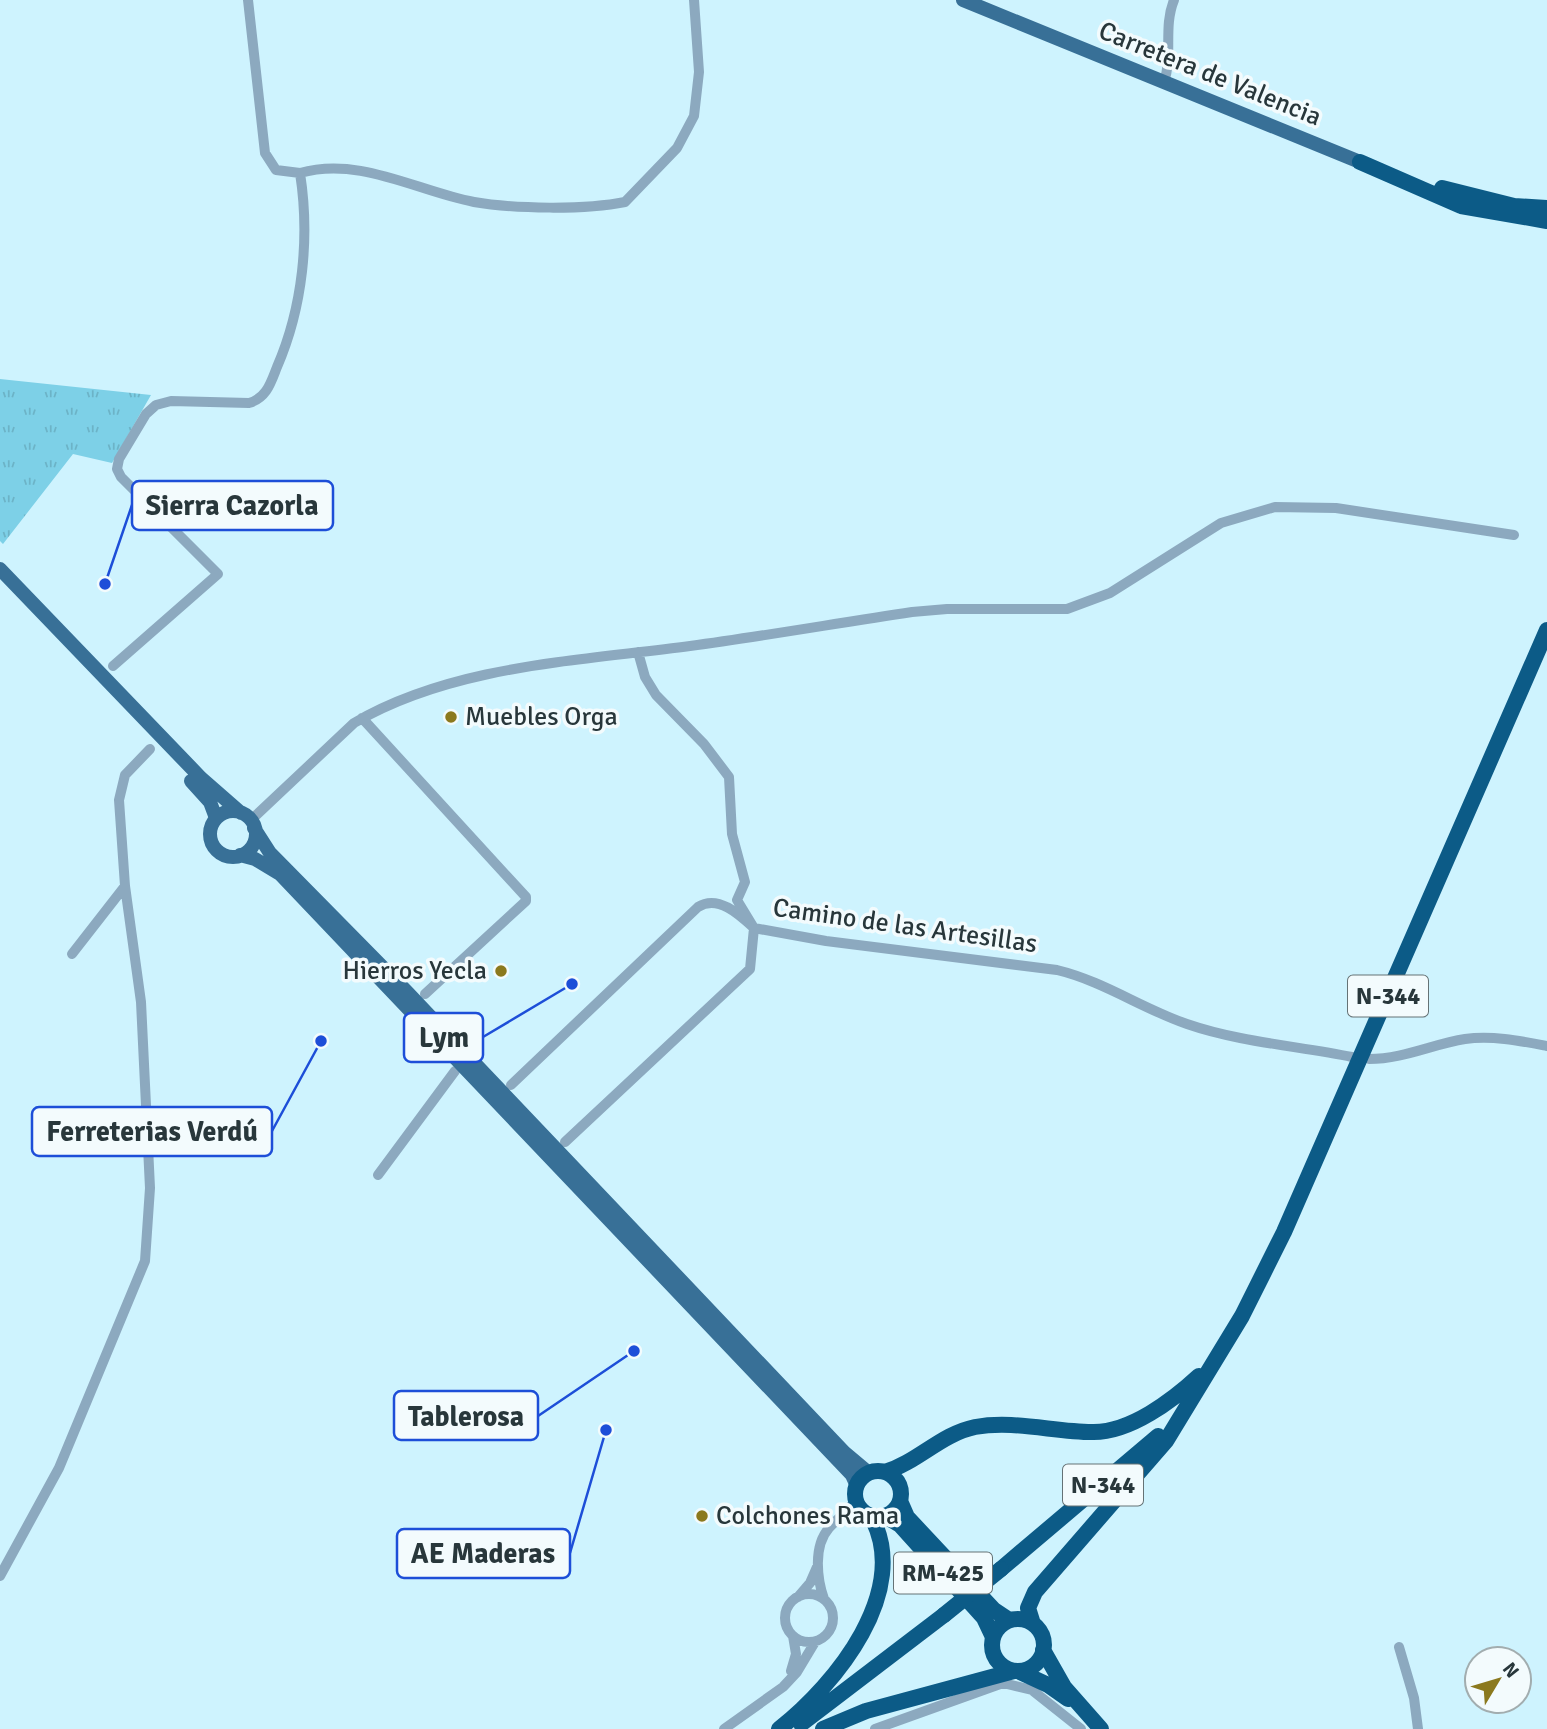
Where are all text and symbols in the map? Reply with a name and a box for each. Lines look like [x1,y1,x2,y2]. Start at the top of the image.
street label: Carretera de Valencia [1094,15,1326,133]
callout: Sierra Cazorla [132,481,333,530]
text: Sierra Cazorla [146,489,319,523]
place label: Muebles Orga [465,701,618,733]
marker: Muebles Orga [443,709,459,725]
street label: Camino de las Artesillas [771,892,1039,960]
place label: Hierros Yecla [342,955,487,987]
marker: Hierros Yecla [493,963,509,979]
road number: N-344 [1348,976,1428,1016]
callout: Lym [404,1013,483,1062]
text: Lym [419,1021,469,1055]
callout: Ferreterias Verdú [32,1107,272,1156]
text: Ferreterias Verdú [46,1115,258,1149]
callout: Tablerosa [394,1391,538,1440]
text: Tablerosa [408,1400,524,1434]
road number: N-344 [1063,1464,1143,1506]
place label: Colchones Rama [716,1500,899,1532]
marker: Colchones Rama [694,1508,710,1524]
callout: AE Maderas [397,1529,570,1578]
text: AE Maderas [411,1537,555,1571]
road number: RM-425 [894,1553,992,1594]
north arrow [1463,1645,1533,1715]
text: N [1497,1658,1524,1683]

